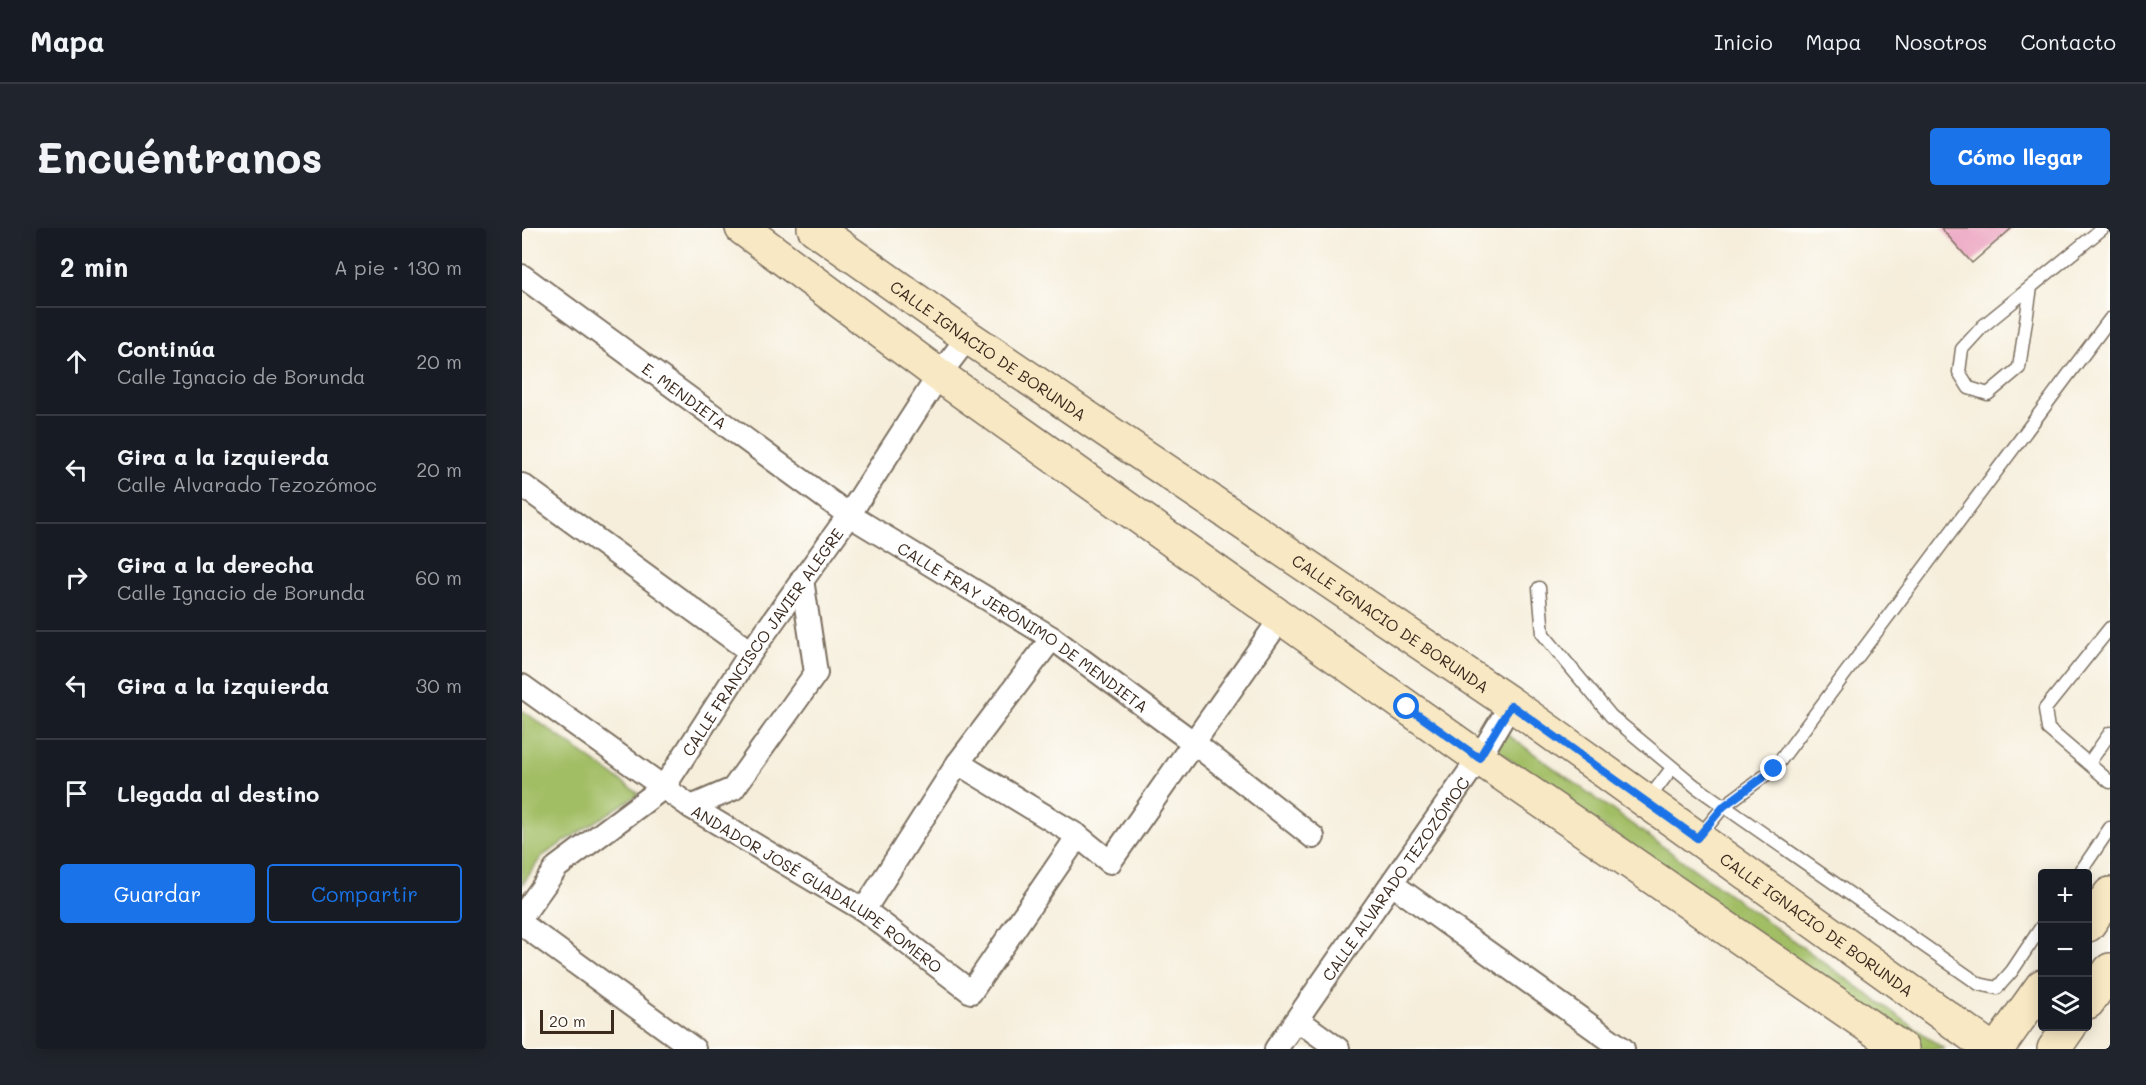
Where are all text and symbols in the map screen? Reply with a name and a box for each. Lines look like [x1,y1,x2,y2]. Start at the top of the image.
text: Mapa [30,23,105,59]
text: Inicio [1714,28,1773,55]
text: Mapa [1806,28,1861,55]
text: Nosotros [1894,28,1988,55]
text: Contacto [2021,28,2116,55]
button: Cómo llegar [1930,128,2110,185]
text: Encuéntranos [36,129,322,184]
text: 2 min [60,250,128,284]
text: A pie · 130 m [334,254,462,280]
street label: CALLE IGNACIO DE BORUNDA [886,275,1091,425]
text: Continúa [117,334,215,363]
icon: ahead [60,345,93,378]
text: 20 m [416,348,462,374]
street label: E. MENDIETA [639,357,732,433]
text: Calle Ignacio de Borunda [117,363,366,389]
text: Gira a la izquierda [117,442,329,471]
icon: left [60,453,93,486]
text: 20 m [416,456,462,482]
text: Calle Alvarado Tezozómoc [117,471,377,497]
street label: CALLE FRANCISCO JAVIER ALEGRE [676,523,847,760]
street label: CALLE FRAY JERÓNIMO DE MENDIETA [894,537,1153,716]
street label: CALLE IGNACIO DE BORUNDA [1288,549,1493,697]
text: Gira a la derecha [117,550,314,579]
icon: right [60,561,93,594]
text: 60 m [415,564,462,590]
text: Calle Ignacio de Borunda [117,579,366,605]
icon: left [60,669,93,702]
text: Gira a la izquierda [117,671,329,700]
text: 30 m [416,672,462,698]
route start [1393,693,1419,719]
route end [1760,755,1786,781]
street label: CALLE ALVARADO TEZOZÓMOC [1317,772,1473,985]
icon: arrive [60,777,93,810]
text: Llegada al destino [117,779,319,808]
street label: ANDADOR JOSÉ GUADALUPE ROMERO [688,799,947,977]
street label: CALLE IGNACIO DE BORUNDA [1716,847,1918,1001]
button: Guardar [60,864,255,923]
button: Compartir [267,864,462,923]
map controls [2038,869,2092,1031]
button: + [2038,869,2092,923]
button: − [2038,923,2092,977]
button: layers [2038,977,2092,1031]
scale bar [540,1007,614,1034]
text: 20 m [549,1010,586,1031]

